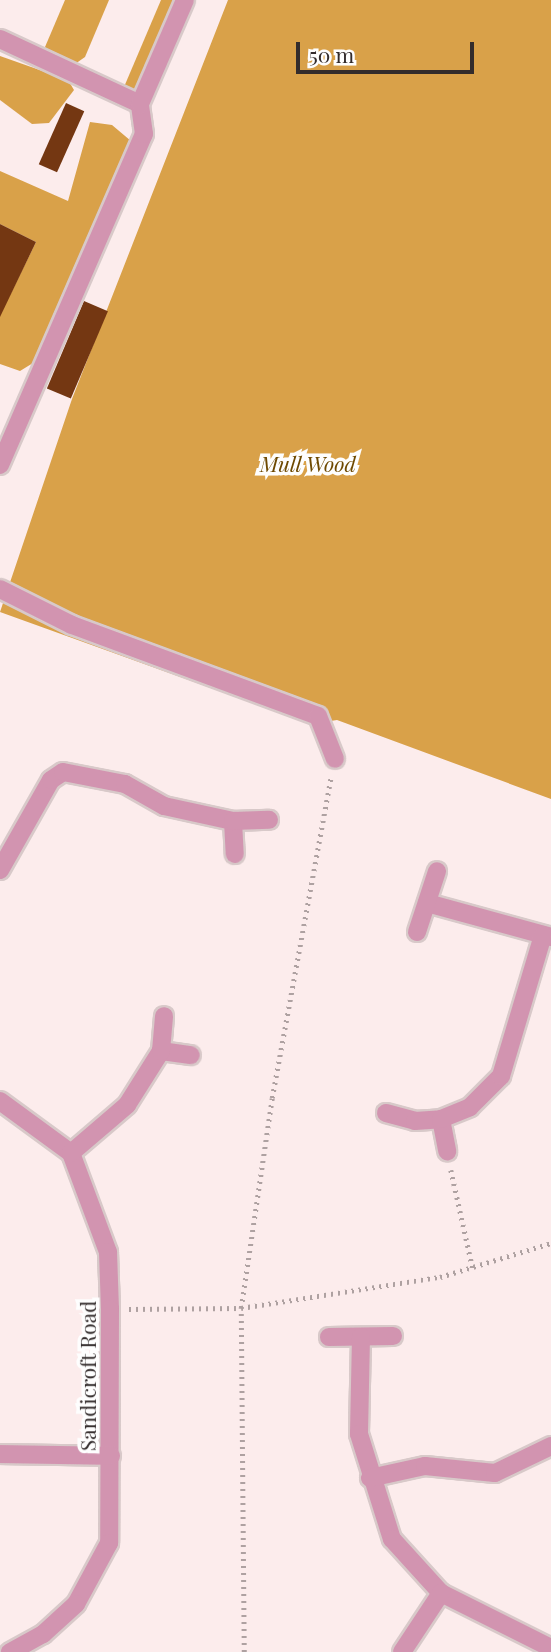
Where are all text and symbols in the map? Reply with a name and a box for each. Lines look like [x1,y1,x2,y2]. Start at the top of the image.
scale bar [299,28,477,72]
text: 50 m [309,40,354,68]
park label: Mull Wood [260,450,356,476]
street label: Sandicroft Road [74,1301,100,1451]

